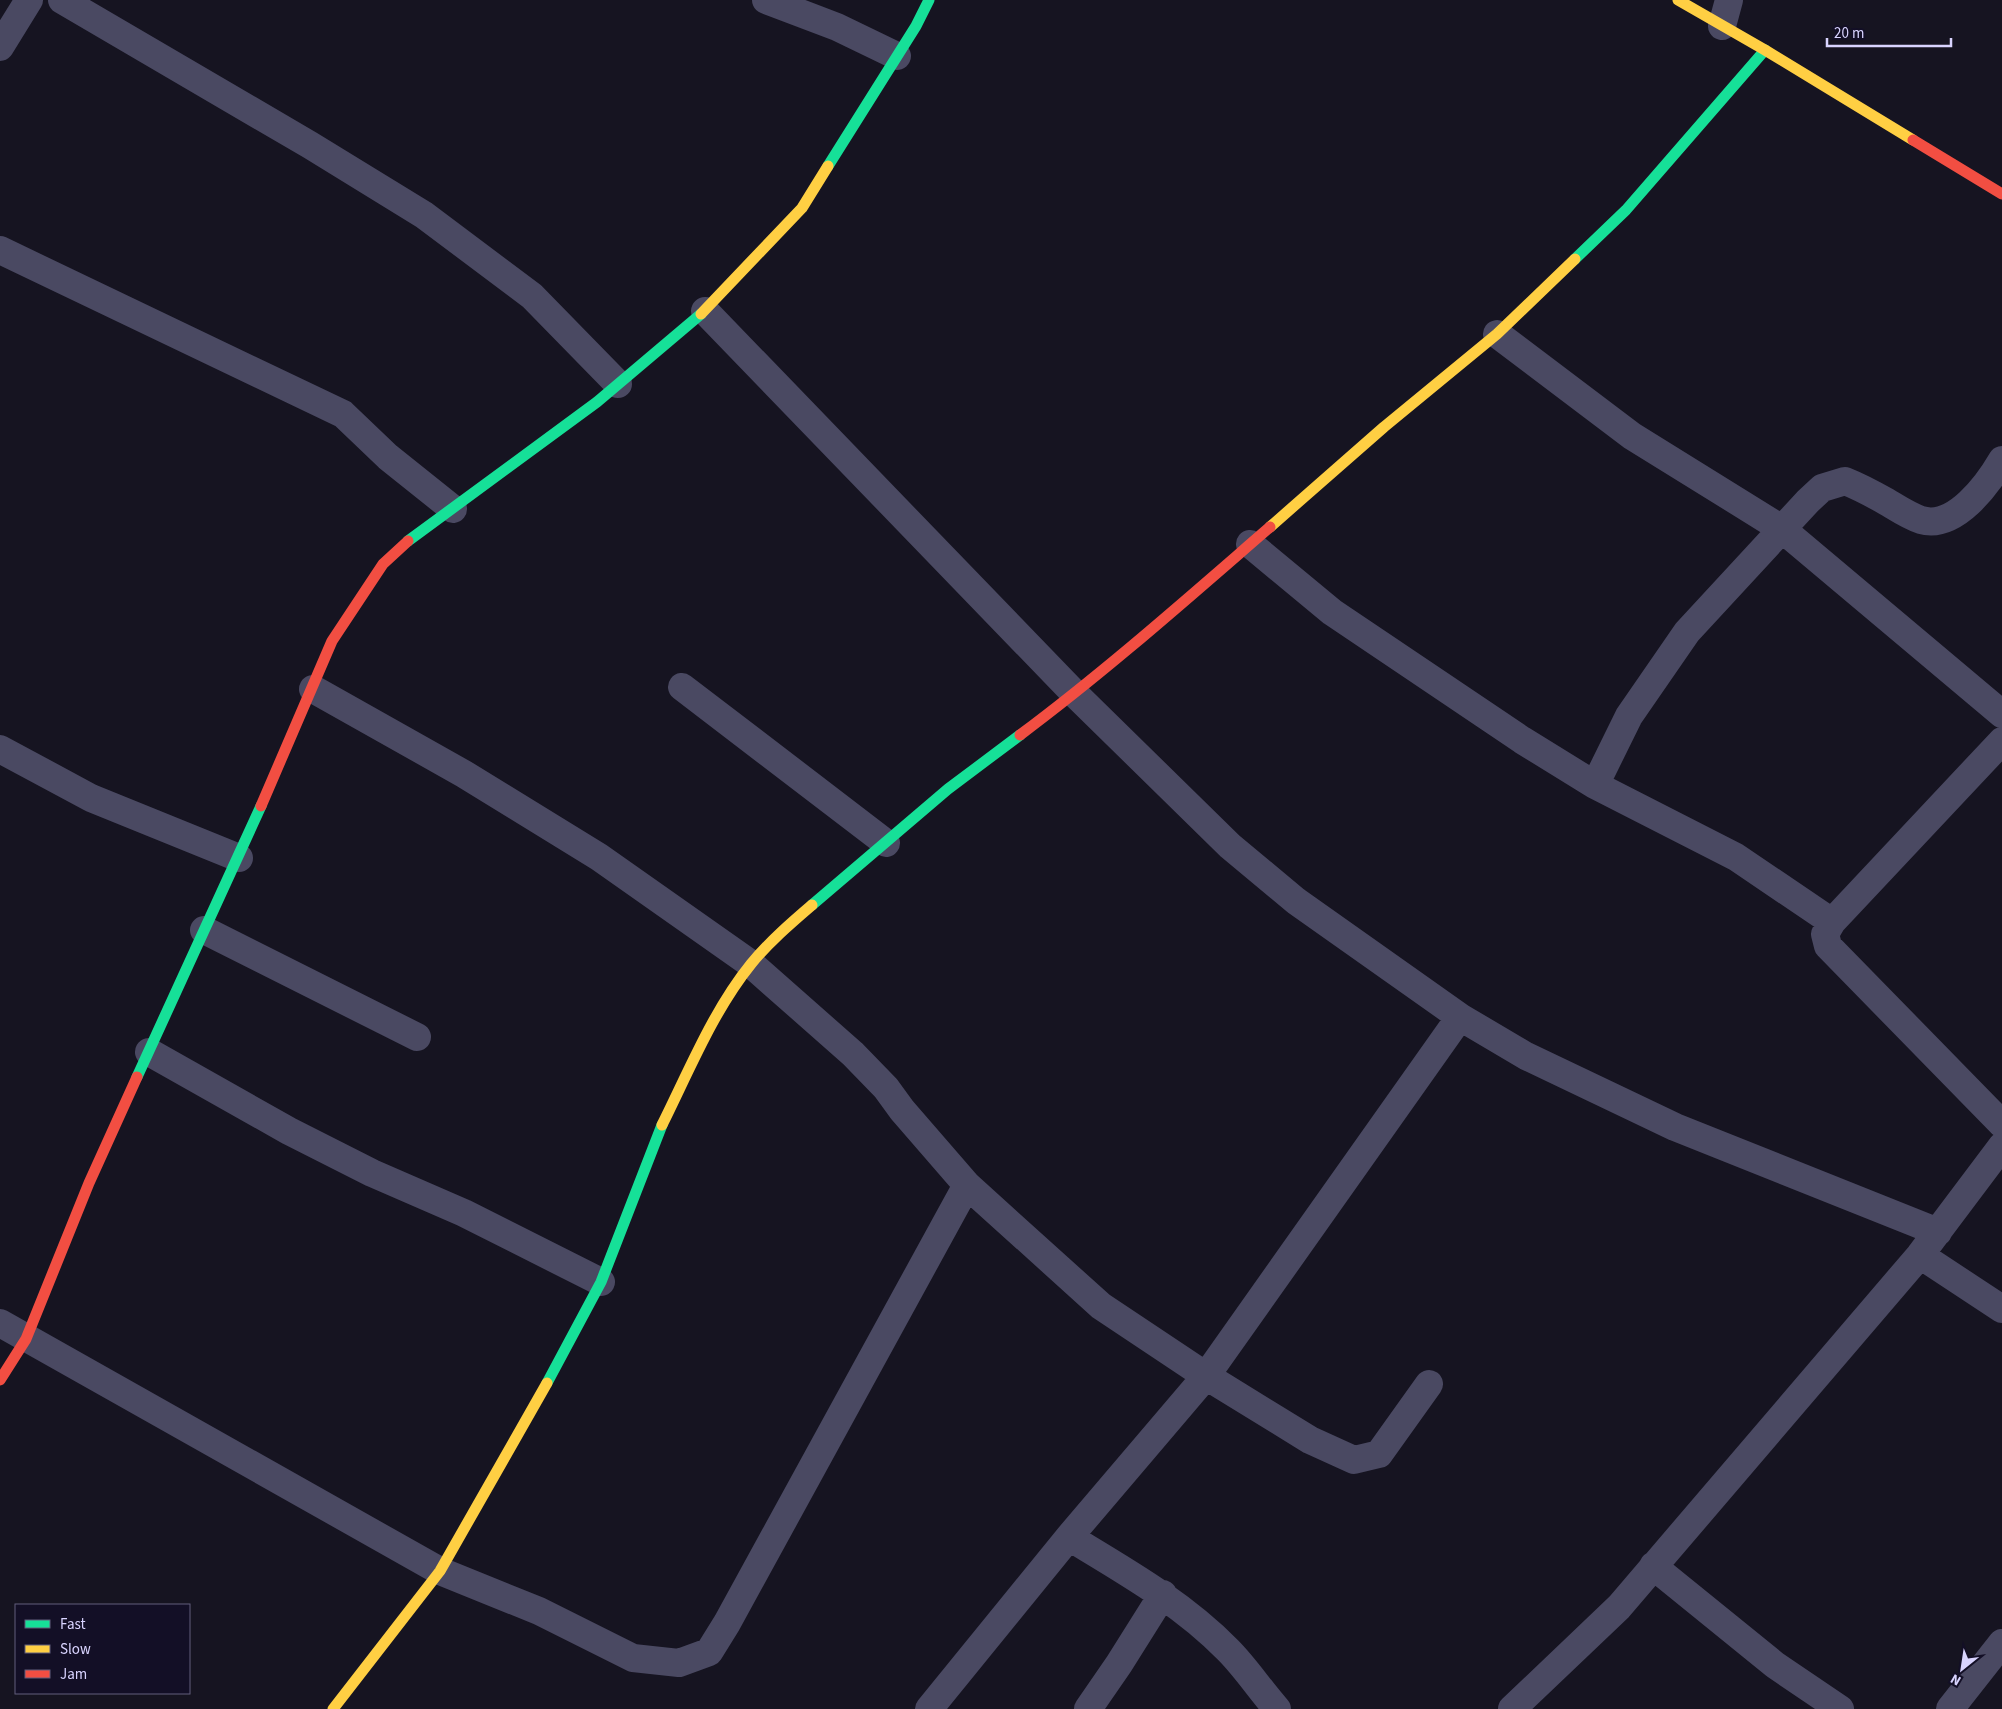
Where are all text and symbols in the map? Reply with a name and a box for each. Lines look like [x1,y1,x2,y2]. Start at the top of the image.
scale bar [1827,15,1951,47]
text: 20 m [1834,23,1864,44]
legend [15,1604,190,1694]
text: Fast [60,1614,86,1635]
text: Slow [60,1639,91,1660]
north arrow [1937,1644,1987,1694]
text: Jam [60,1664,87,1685]
text: N [1947,1668,1965,1690]

